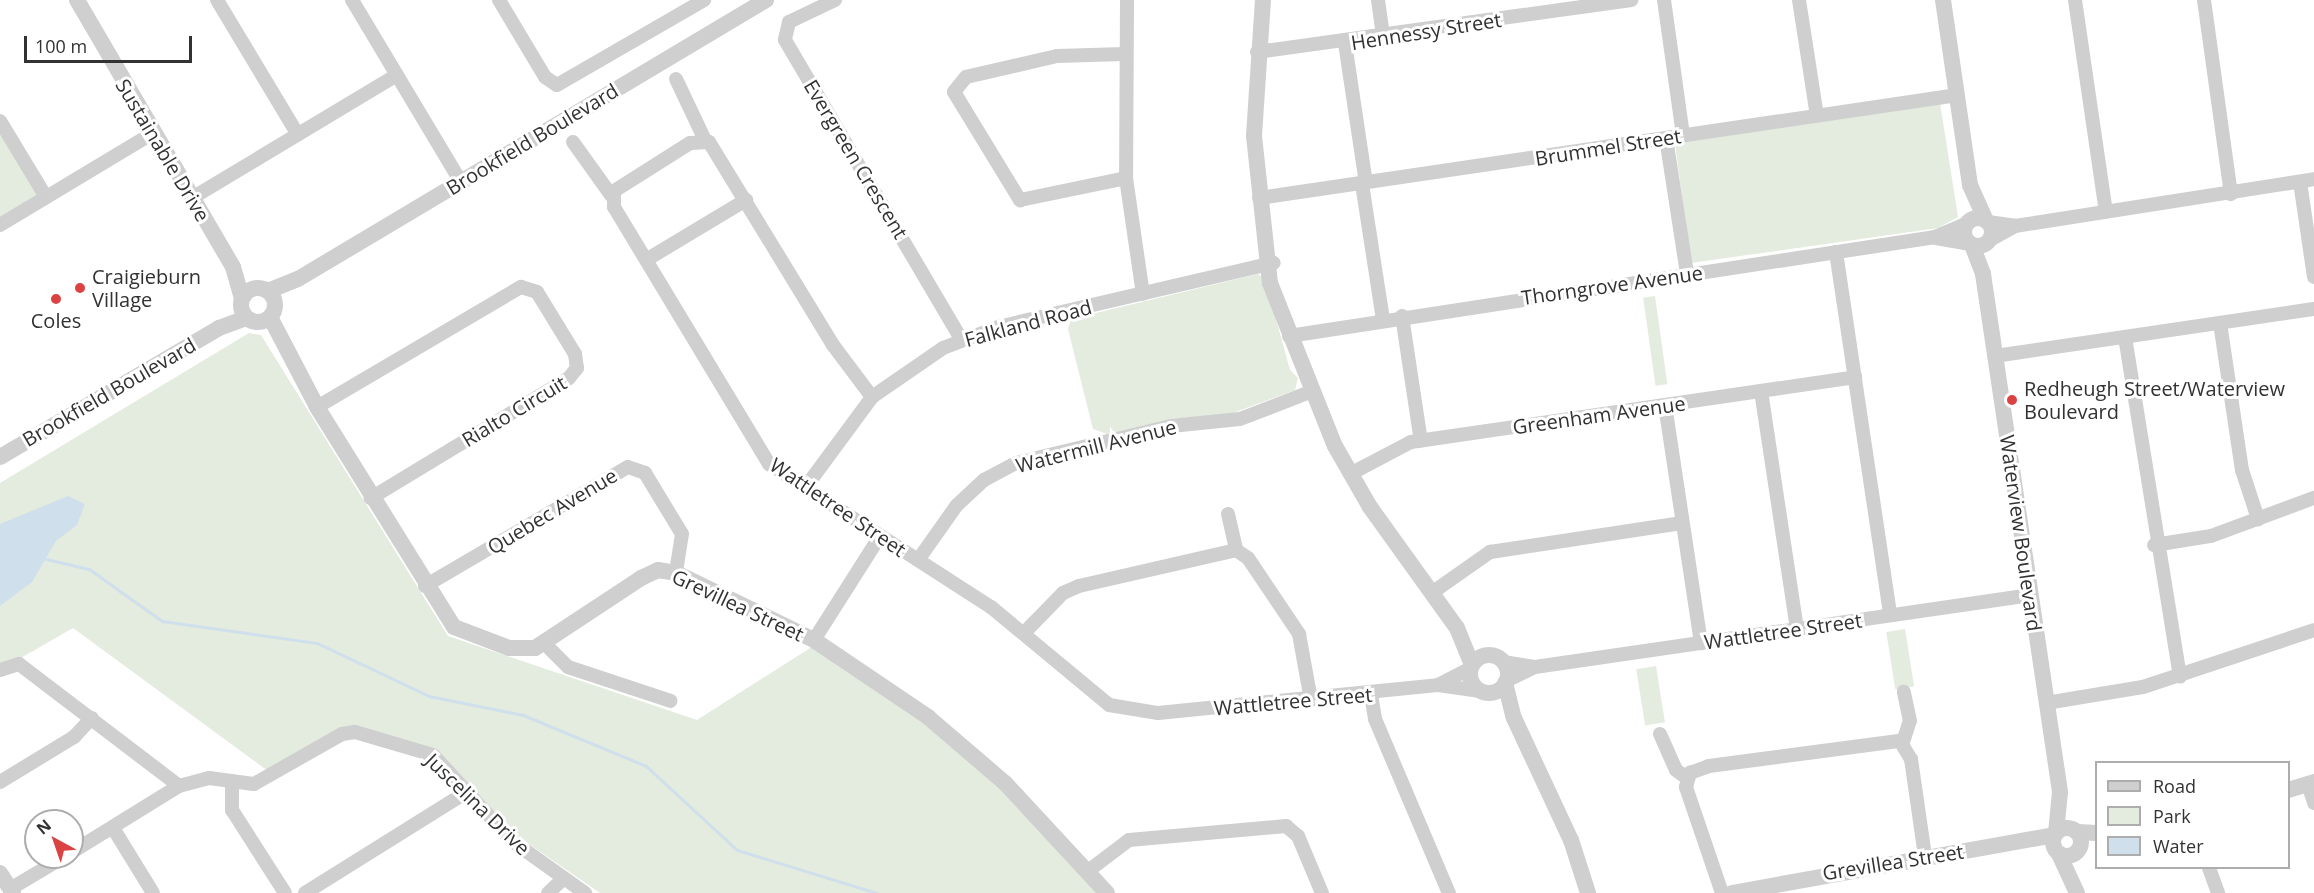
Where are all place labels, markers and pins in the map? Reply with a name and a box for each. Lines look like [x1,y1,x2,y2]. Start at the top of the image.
place label: Craigieburn Village [92,264,201,311]
marker: Craigieburn Village [73,281,87,295]
marker: Coles [49,292,63,306]
place label: Coles [31,308,81,332]
place label: Redheugh Street/Waterview Boulevard [2024,376,2285,423]
marker: Redheugh Street/Waterview Boulevard [2005,393,2019,407]

